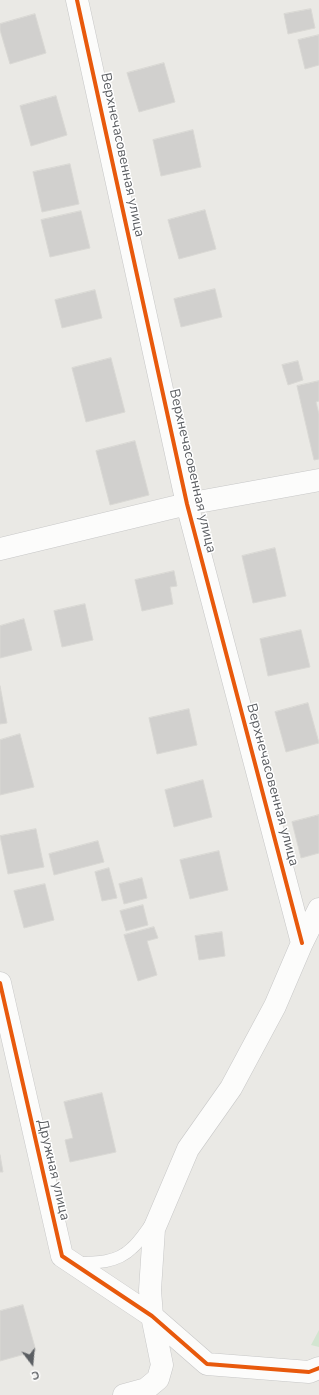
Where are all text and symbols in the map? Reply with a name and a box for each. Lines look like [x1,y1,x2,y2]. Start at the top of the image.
street label: Верхнечасовенная улица [96,71,148,239]
street label: Верхнечасовенная улица [165,387,219,555]
street label: Верхнечасовенная улица [242,702,302,868]
street label: Дружная улица [33,1118,73,1222]
north arrow [12,1343,52,1383]
text: С [30,1367,41,1383]

